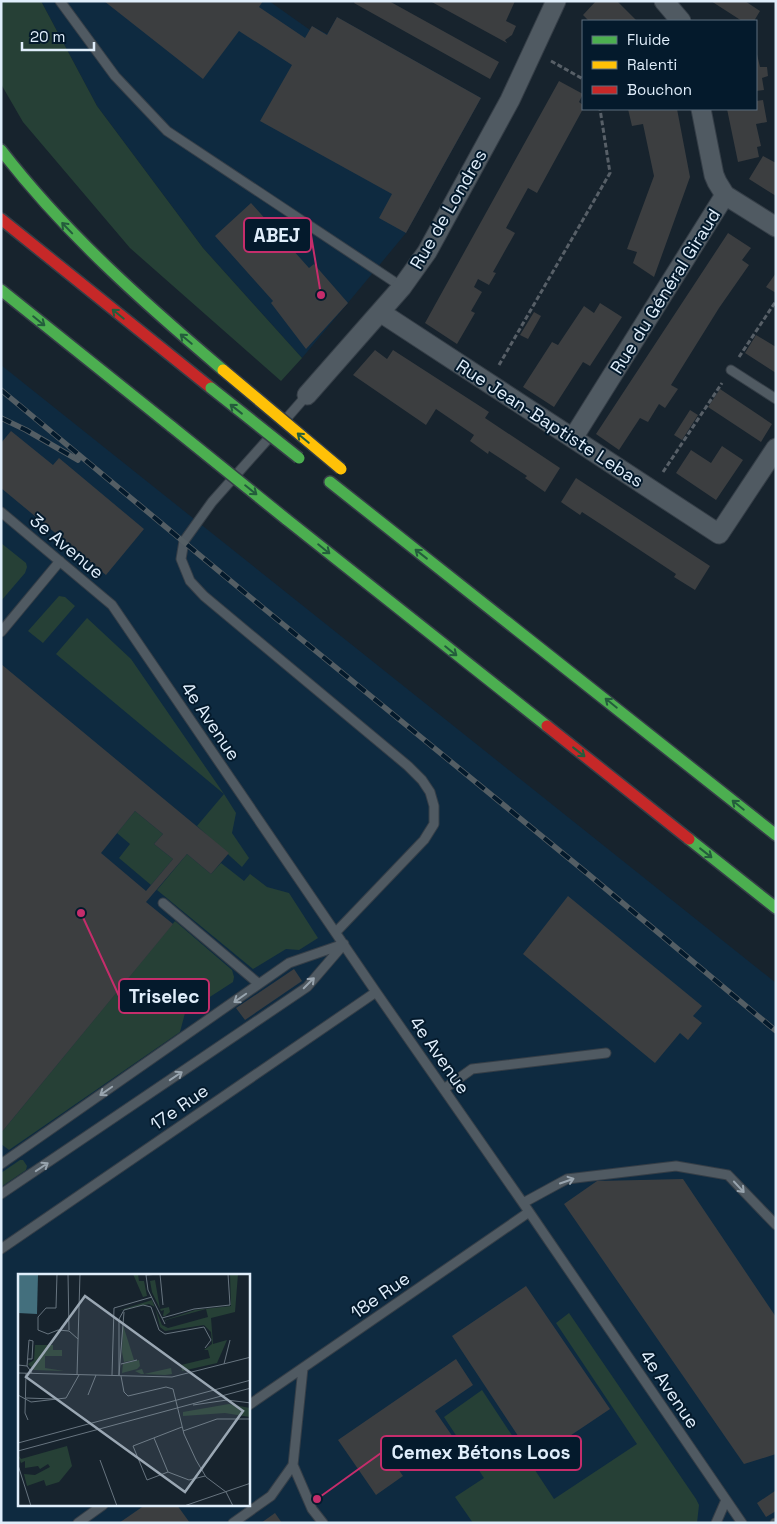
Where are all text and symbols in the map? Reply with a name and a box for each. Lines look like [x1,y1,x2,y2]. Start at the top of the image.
scale bar [22,20,95,52]
legend [582,20,757,110]
text: 20 m [30,27,65,46]
text: Fluide [627,30,670,49]
text: Ralenti [627,55,677,74]
text: Bouchon [627,80,692,99]
street label: Rue de Londres [404,145,492,273]
street label: Rue du Général Giraud [605,204,725,378]
callout: ABEJ [244,218,311,252]
one-way arrow [61,222,73,234]
text: ABEJ [254,223,300,248]
one-way arrow [112,308,125,319]
one-way arrow [32,315,45,326]
one-way arrow [179,333,192,344]
street label: Rue Jean-Baptiste Lebas [452,354,648,492]
one-way arrow [230,403,243,414]
one-way arrow [297,432,310,444]
one-way arrow [244,485,257,496]
street label: 3e Avenue [25,508,109,584]
one-way arrow [318,543,331,554]
one-way arrow [415,549,428,560]
one-way arrow [444,645,457,656]
street label: 4e Avenue [176,677,246,765]
one-way arrow [604,698,617,709]
one-way arrow [572,746,585,757]
one-way arrow [731,799,744,810]
one-way arrow [699,847,712,858]
one-way arrow [303,977,315,989]
callout: Triselec [119,979,209,1013]
text: Triselec [129,984,199,1009]
one-way arrow [233,993,247,1003]
street label: 4e Avenue [405,1012,475,1098]
one-way arrow [169,1071,183,1081]
street label: 17e Rue [145,1079,213,1135]
one-way arrow [99,1086,113,1096]
one-way arrow [34,1162,48,1172]
one-way arrow [559,1176,574,1185]
one-way arrow [733,1180,745,1193]
street label: 18e Rue [346,1266,414,1324]
inset map [18,1274,250,1506]
street label: 4e Avenue [635,1345,705,1433]
callout: Cemex Bétons Loos [381,1436,581,1470]
text: Cemex Bétons Loos [391,1440,571,1465]

